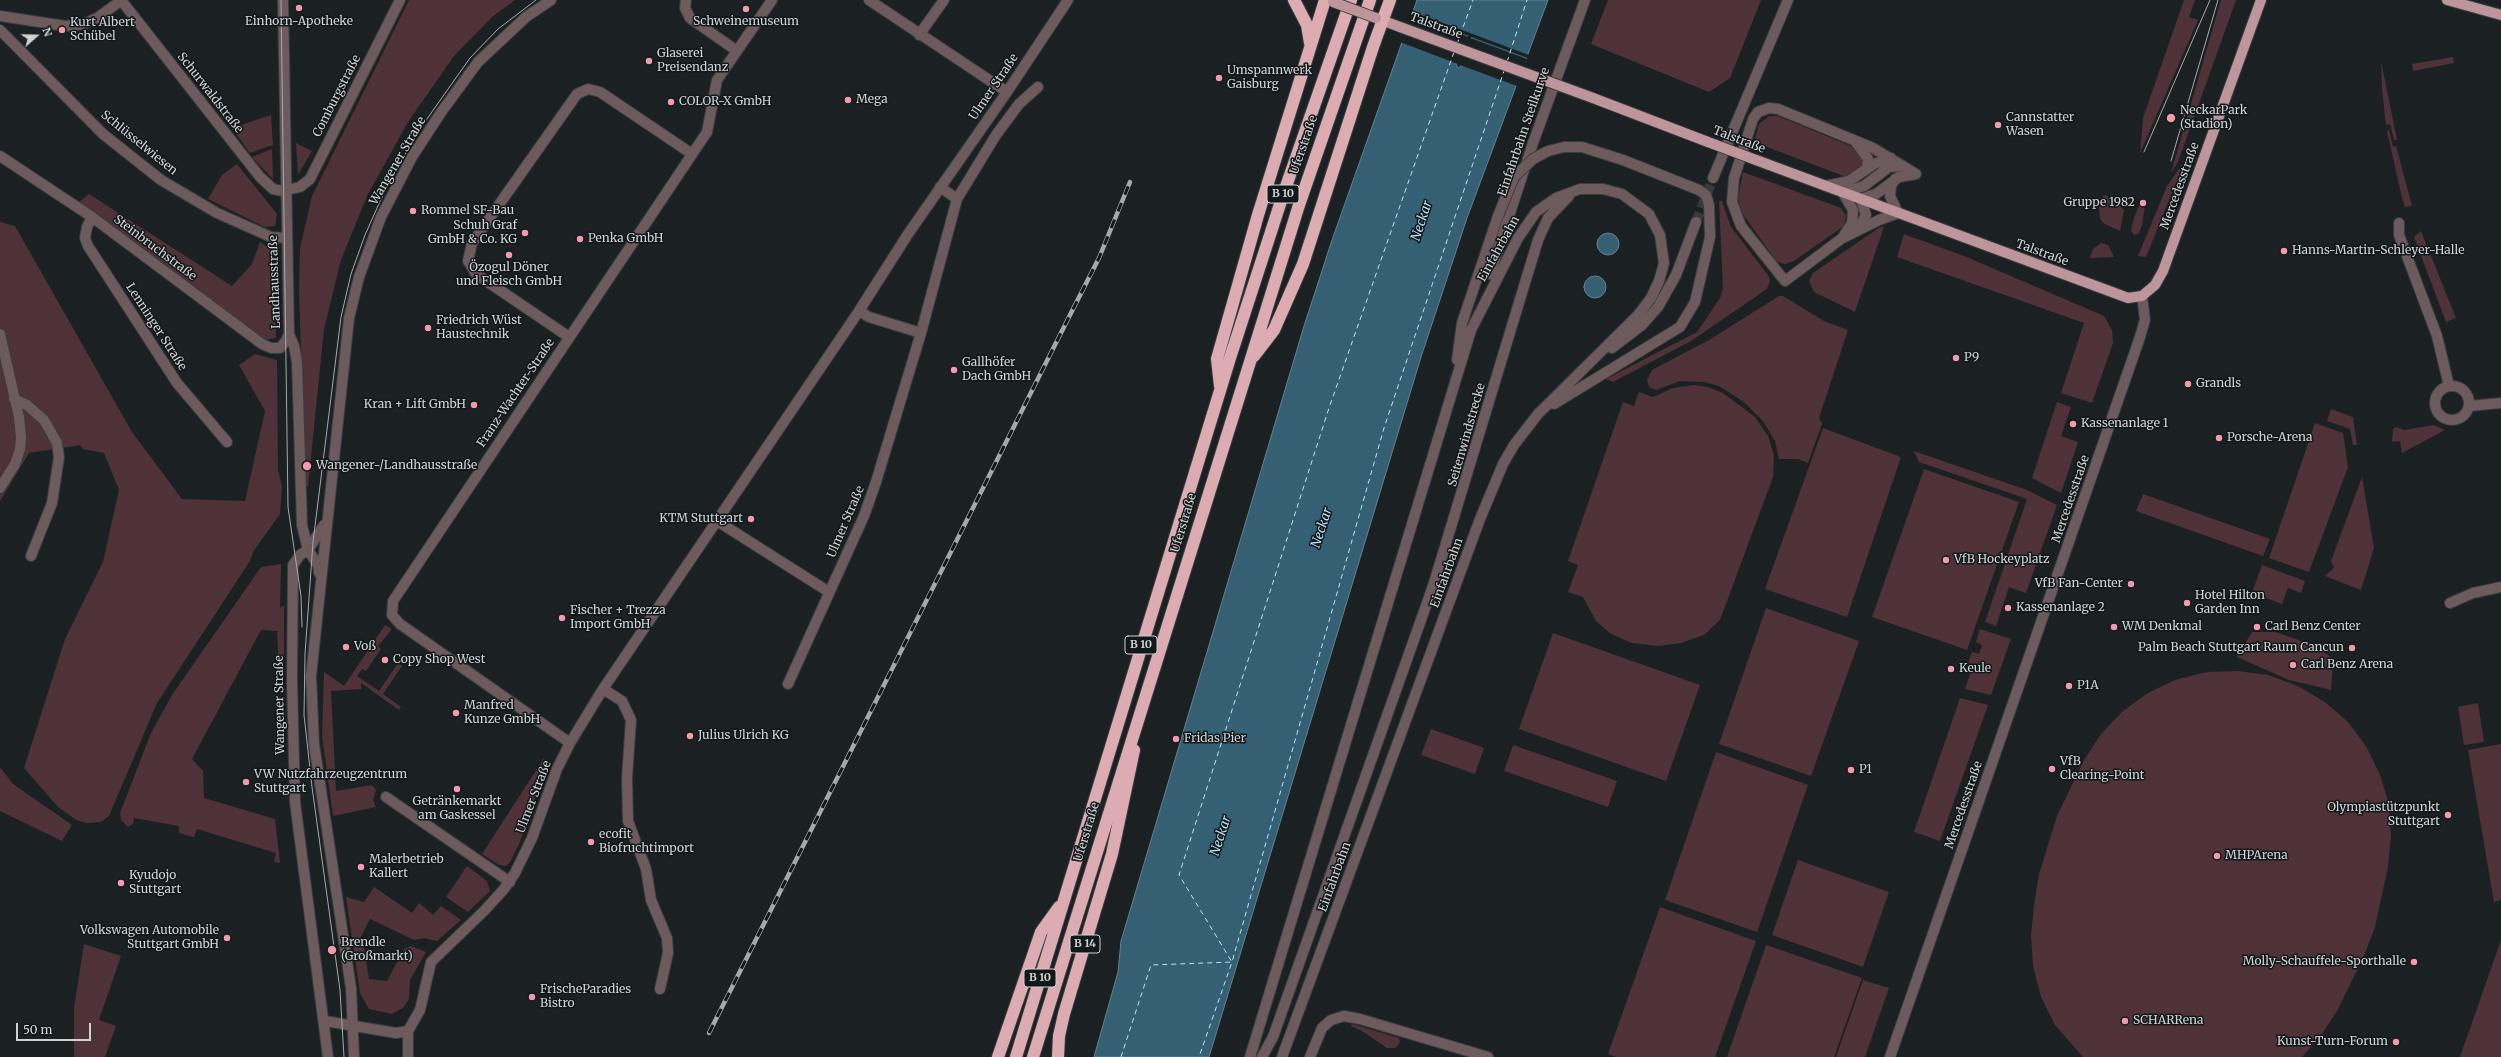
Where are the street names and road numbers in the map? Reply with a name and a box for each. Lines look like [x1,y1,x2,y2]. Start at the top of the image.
street label: Talstraße [1408,10,1464,42]
street label: Schurwaldstraße [174,50,246,136]
street label: Ulmer Straße [967,51,1021,123]
street label: Comburgstraße [310,53,364,139]
street label: Einfahrbahn Steilkurve [1495,66,1553,198]
street label: Schlüsselwiesen [98,108,180,178]
street label: Wangener Straße [367,114,429,208]
street label: Uferstraße [1287,114,1321,176]
street label: Talstraße [1711,123,1767,157]
street label: Mercedesstraße [2158,140,2202,232]
road number: B 10 [1267,185,1299,203]
street label: Steinbruchstraße [111,212,199,284]
street label: Einfahrbahn [1475,214,1523,284]
street label: Landhausstraße [266,235,284,329]
street label: Talstraße [2014,237,2070,269]
street label: Lenninger Straße [123,281,189,373]
street label: Franz-Wachter-Straße [474,336,558,450]
street label: Seitenwindstrecke [1445,382,1489,488]
street label: Mercedesstraße [2049,453,2093,545]
street label: Ulmer Straße [824,484,868,560]
street label: Uferstraße [1168,492,1200,554]
street label: Einfahrbahn [1428,536,1466,610]
road number: B 10 [1125,636,1157,654]
street label: Wangener Straße [272,655,288,755]
street label: Ulmer Straße [514,759,554,835]
street label: Mercedesstraße [1942,759,1986,851]
street label: Uferstraße [1071,801,1103,863]
street label: Einfahrbahn [1316,840,1354,914]
road number: B 14 [1070,935,1100,953]
road number: B 10 [1024,969,1056,987]

